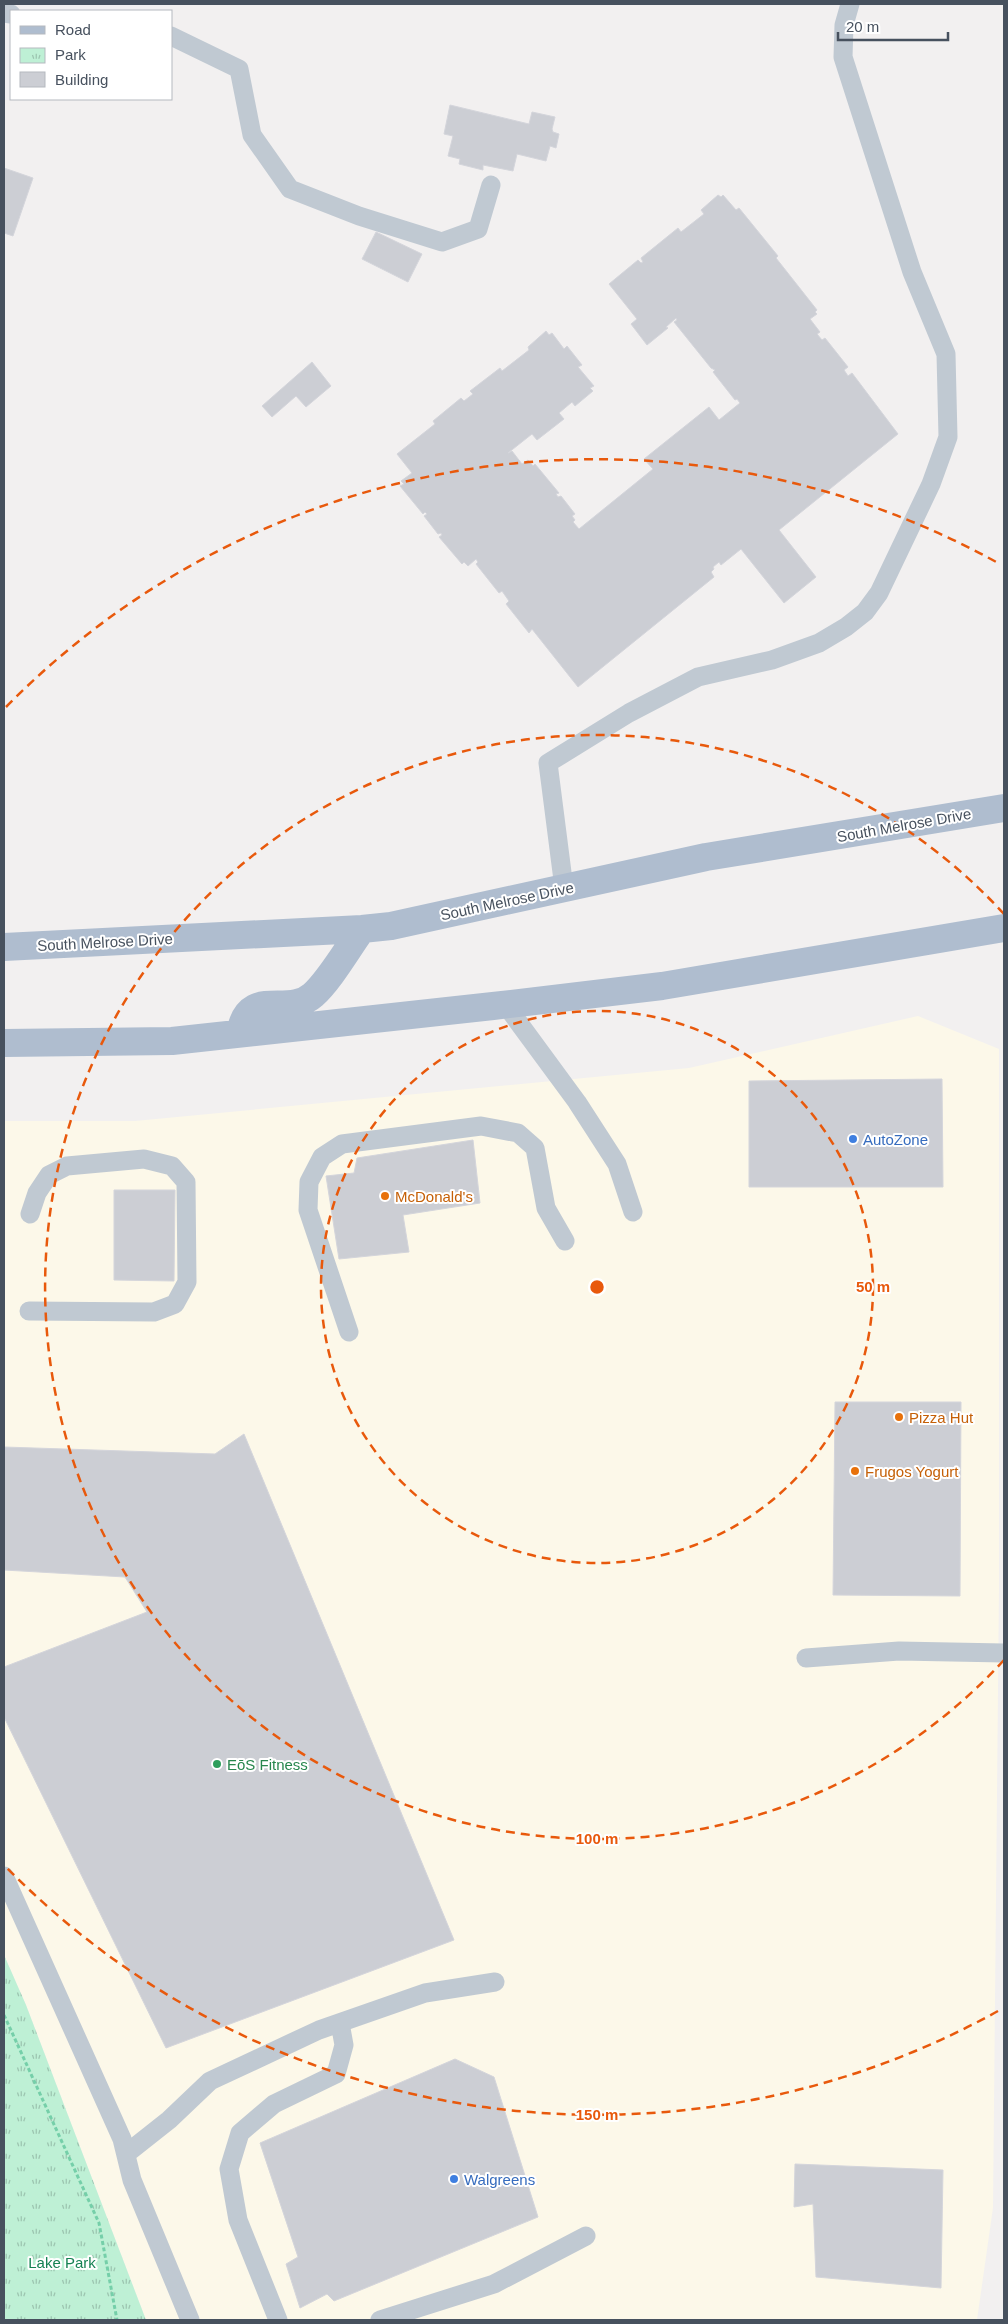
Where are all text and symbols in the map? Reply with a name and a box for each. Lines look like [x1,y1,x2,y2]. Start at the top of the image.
legend [10,10,172,100]
scale bar [838,10,948,42]
text: 20 m [846,18,879,35]
text: Road [55,21,91,38]
text: Park [55,46,86,63]
text: Building [55,71,108,88]
street label: South Melrose Drive [836,805,972,845]
street label: South Melrose Drive [439,879,575,923]
street label: South Melrose Drive [37,930,173,954]
place label: AutoZone [863,1131,928,1148]
marker: AutoZone [847,1133,859,1145]
place label: McDonald's [395,1188,473,1205]
marker: McDonald's [379,1190,391,1202]
centre of rings [588,1278,606,1296]
text: 50 m [856,1278,890,1295]
place label: Pizza Hut [909,1409,974,1426]
marker: Pizza Hut [893,1411,905,1423]
place label: Frugos Yogurt [865,1463,959,1480]
marker: Frugos Yogurt [849,1465,861,1477]
place label: EōS Fitness [227,1756,308,1773]
marker: EōS Fitness [211,1758,223,1770]
text: 100 m [576,1830,618,1847]
text: 150 m [576,2106,618,2123]
place label: Walgreens [464,2171,535,2188]
marker: Walgreens [448,2173,460,2185]
park label: Lake Park [28,2254,96,2271]

